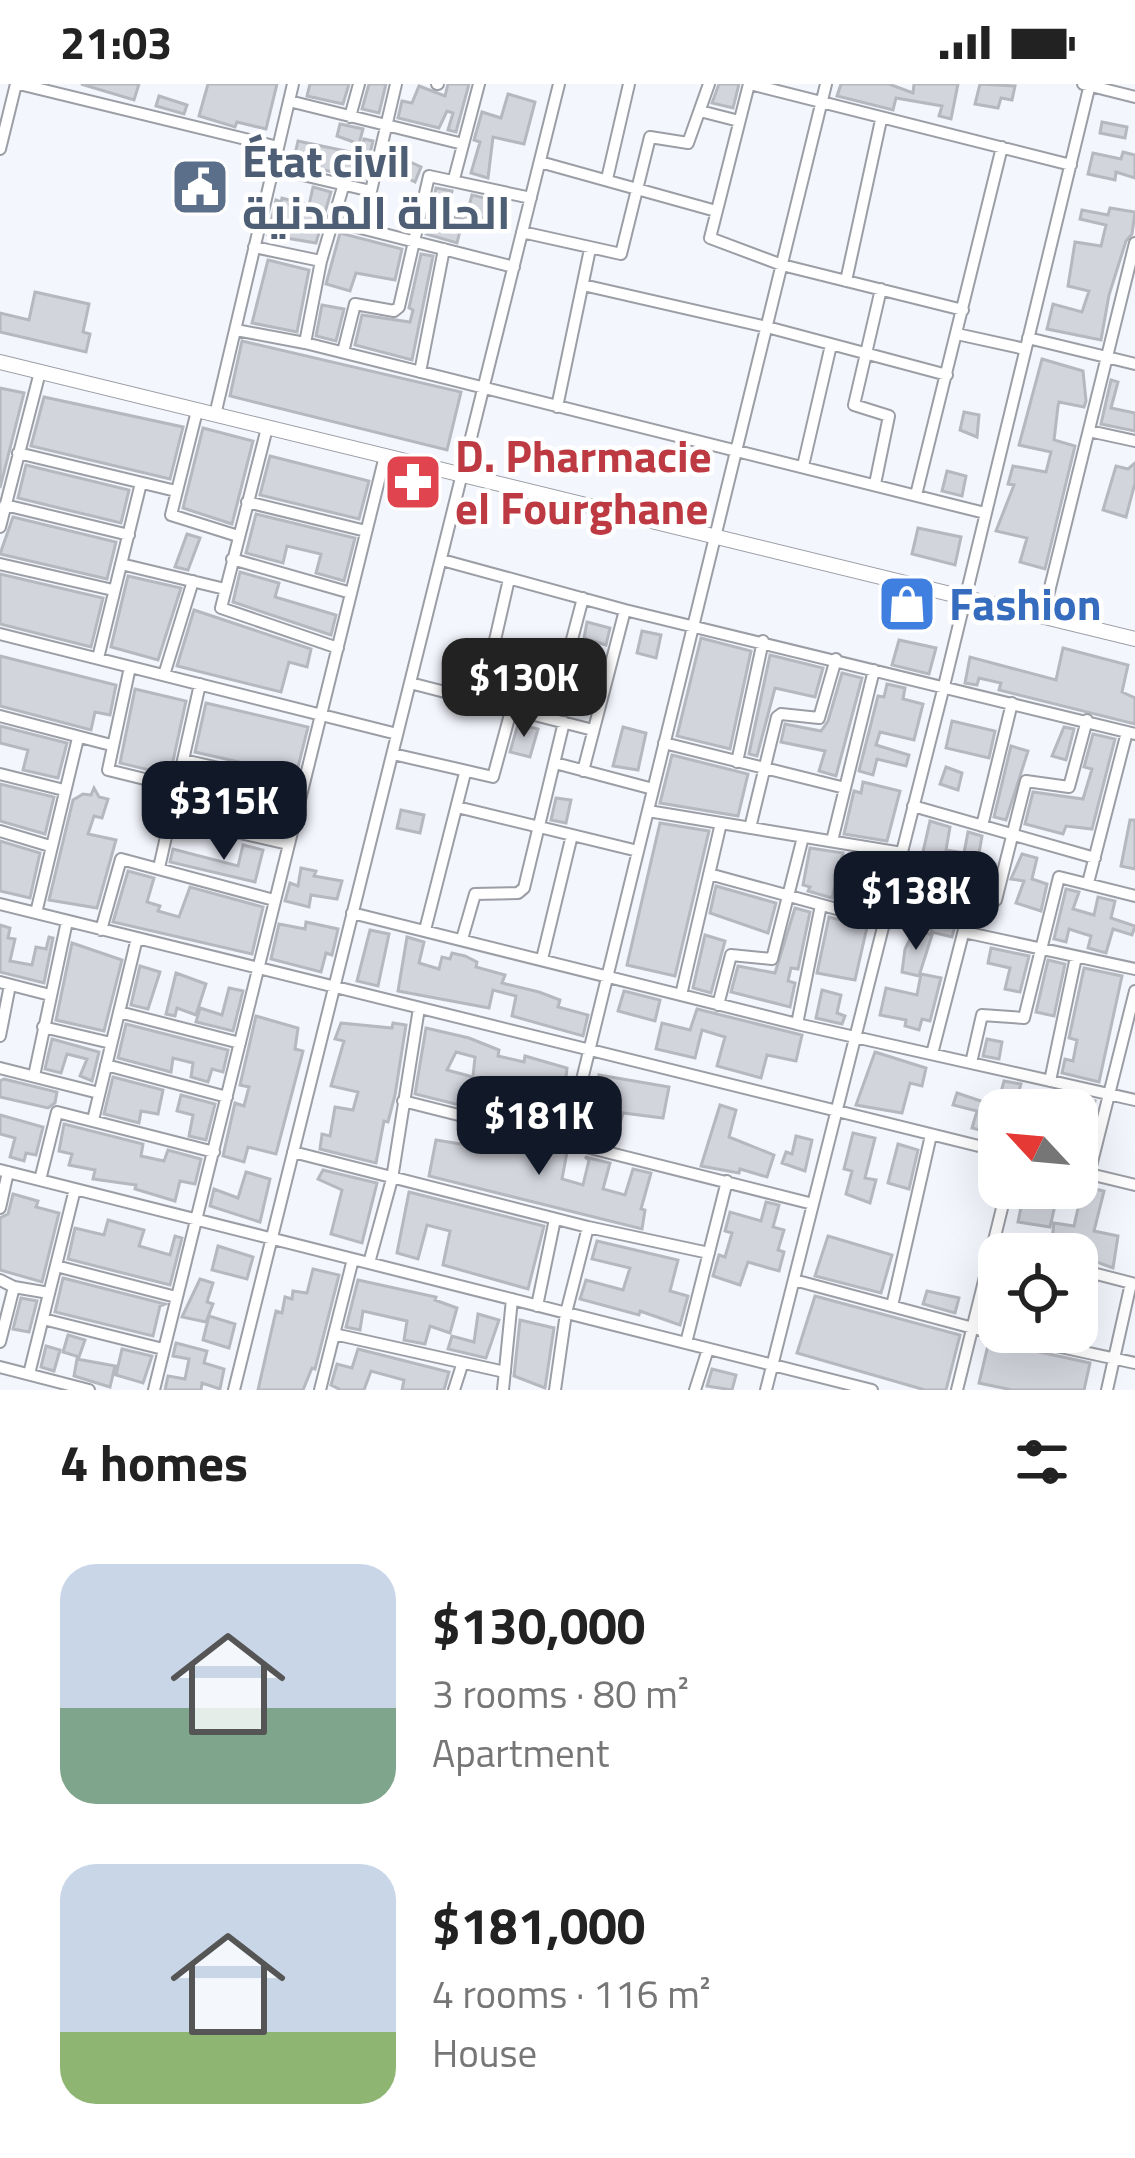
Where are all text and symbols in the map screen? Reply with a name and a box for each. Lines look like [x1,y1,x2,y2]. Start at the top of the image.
text: 21:03 [60,8,172,76]
place label: État civil الحالة المدنية [242,126,511,246]
public building icon: État civil الحالة المدنية [169,156,231,218]
place label: D. Pharmacie el Fourghane [455,421,712,541]
pharmacy icon: D. Pharmacie el Fourghane [382,451,444,513]
place label: Fashion [949,569,1102,637]
shop icon: Fashion [876,573,938,635]
pin: $130K [440,638,608,740]
text: $130K [469,647,579,706]
pin: $315K [140,761,308,863]
text: $315K [169,770,279,829]
pin: $138K [832,851,1000,953]
text: $138K [861,860,971,919]
pin: $181K [455,1076,623,1178]
text: $181K [484,1085,594,1144]
north arrow [978,1089,1098,1209]
map controls [978,1089,1098,1353]
button: locate [978,1233,1098,1353]
text: 4 homes [60,1423,248,1501]
icon: filters [1009,1429,1075,1495]
text: $130,000 [432,1586,645,1664]
icon: home [156,1612,300,1756]
text: 3 rooms · 80 m² [432,1664,689,1723]
text: Apartment [432,1723,609,1782]
text: $181,000 [432,1886,645,1964]
icon: home [156,1912,300,2056]
text: 4 rooms · 116 m² [432,1964,711,2023]
text: House [432,2023,537,2082]

